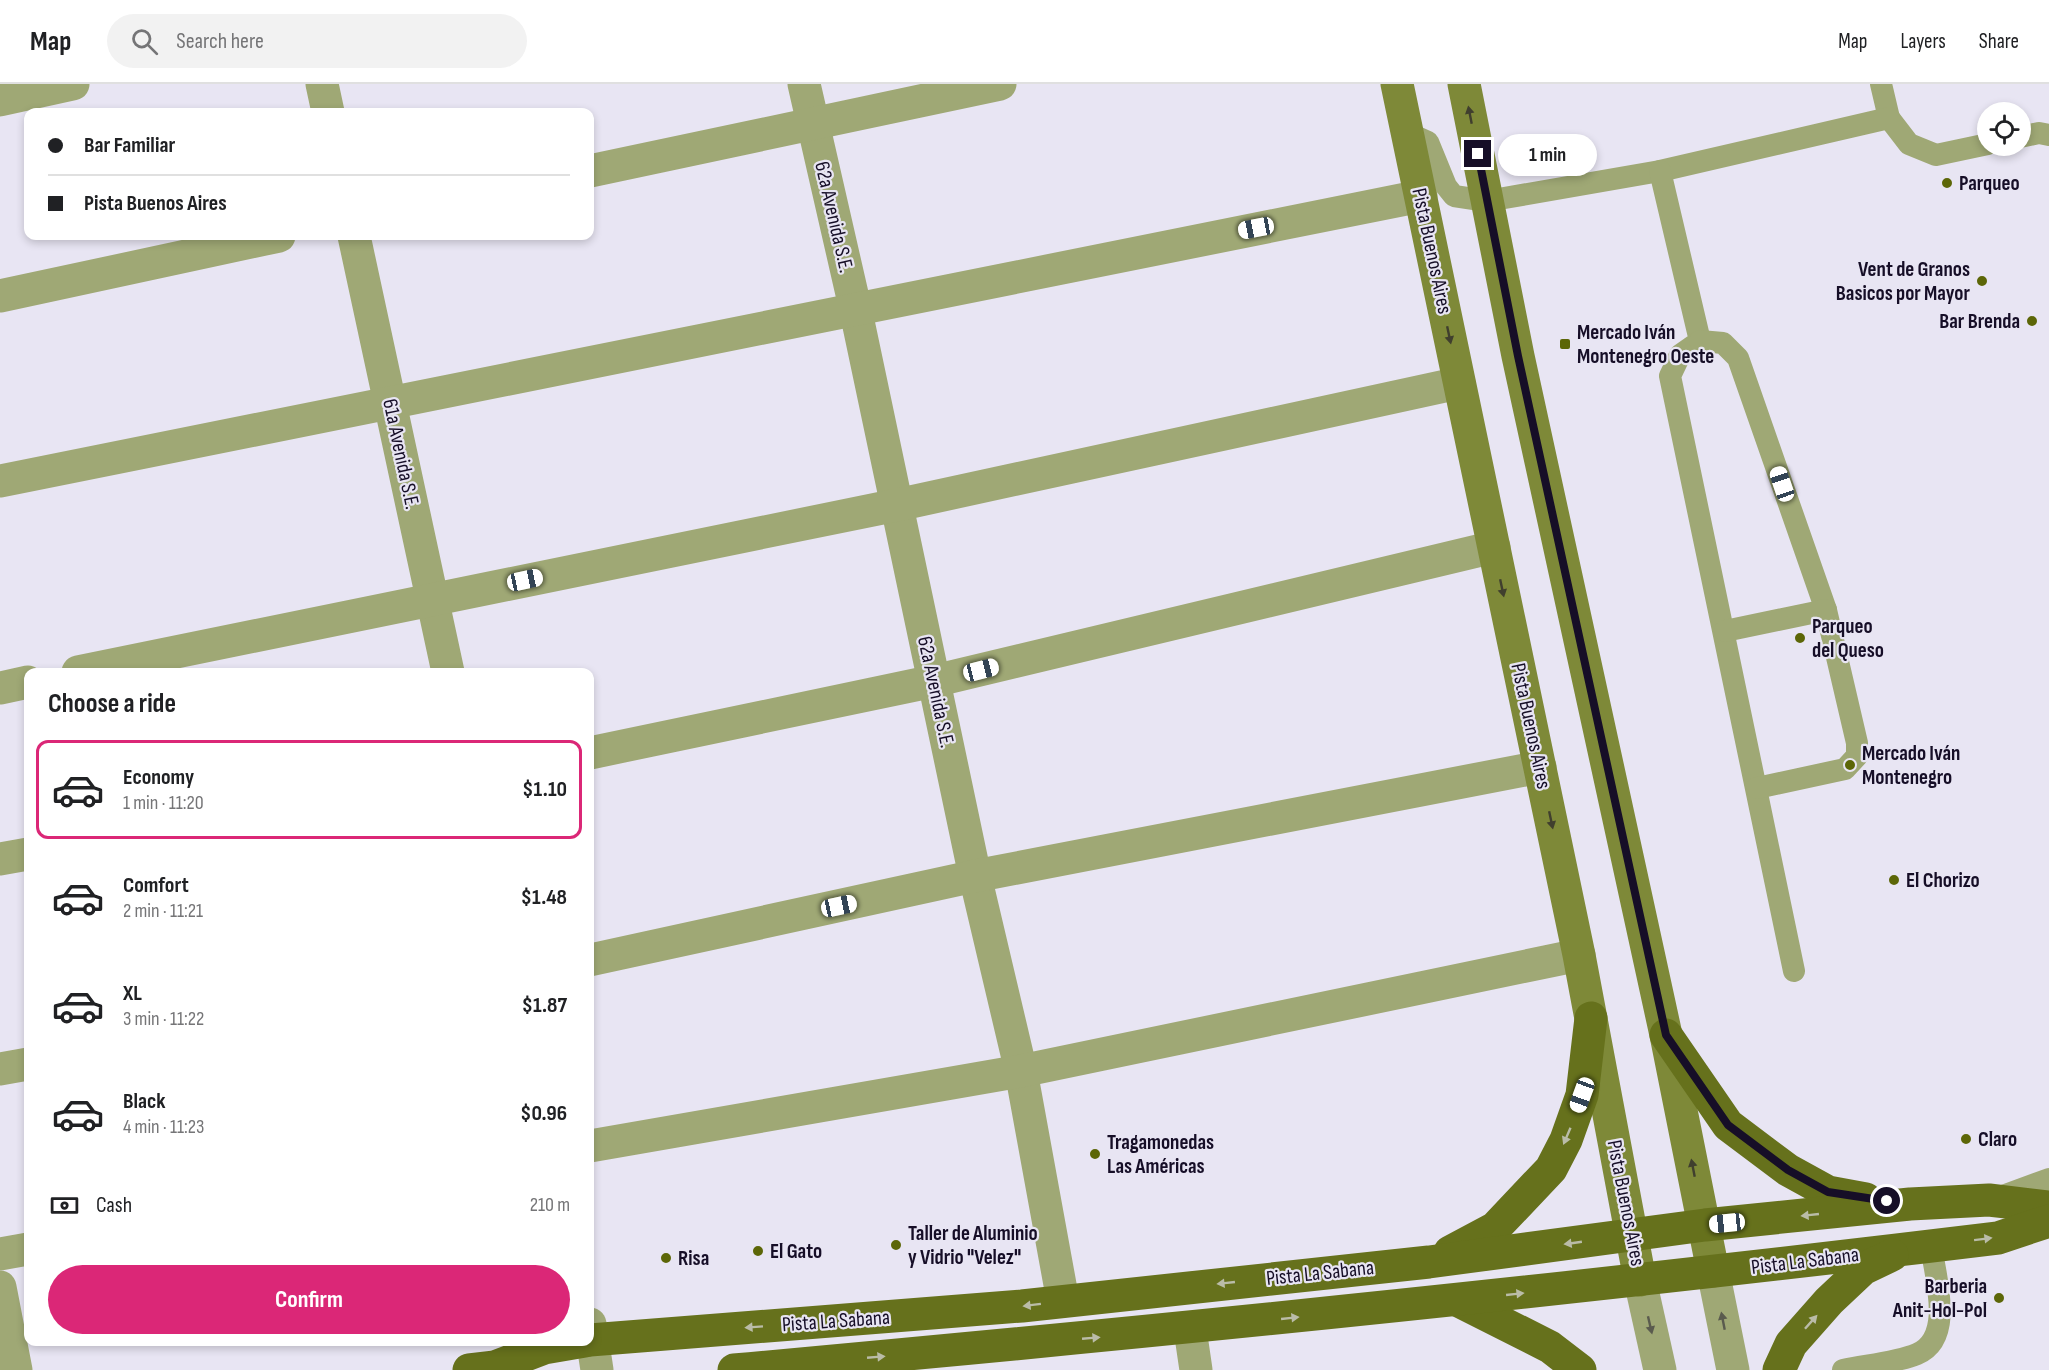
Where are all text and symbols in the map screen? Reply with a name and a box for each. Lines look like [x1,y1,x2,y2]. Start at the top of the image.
search box [107,14,527,68]
text: Map [30,25,71,58]
icon: search [128,25,161,58]
text: Search here [176,28,264,55]
text: Map [1838,29,1867,54]
text: Layers [1900,29,1946,54]
text: Share [1979,29,2019,54]
map controls [1977,102,2031,156]
button: locate [1977,102,2031,156]
one-way arrow [1465,105,1474,124]
text: Bar Familiar [84,132,175,159]
callout: 1 min [1499,133,1598,175]
route end [1464,140,1491,167]
text: 1 min [1529,143,1566,167]
street label: 62a Avenida S.E. [809,159,859,275]
place label: Parqueo [1959,171,2020,196]
marker: Parqueo [1940,176,1954,190]
street label: Pista Buenos Aires [1406,186,1458,316]
text: Pista Buenos Aires [84,190,227,217]
car [1237,216,1275,240]
place label: Vent de Granos Basicos por Mayor [1836,257,1970,306]
marker: Vent de Granos Basicos por Mayor [1975,274,1989,288]
place label: Bar Brenda [1939,309,2020,334]
marker: Bar Brenda [2025,314,2039,328]
place label: Mercado Iván Montenegro Oeste [1577,320,1714,369]
one-way arrow [1445,326,1455,345]
marker: Mercado Iván Montenegro Oeste [1558,337,1572,351]
street label: 61a Avenida S.E. [377,397,425,511]
car [1768,464,1796,504]
car [506,567,544,593]
one-way arrow [1498,579,1507,598]
place label: Parqueo del Queso [1812,614,1884,663]
marker: Parqueo del Queso [1793,631,1807,645]
street label: 62a Avenida S.E. [912,634,960,750]
car [961,657,1001,683]
street label: Pista Buenos Aires [1505,661,1557,791]
text: Choose a ride [48,688,176,720]
place label: Mercado Iván Montenegro [1862,741,1960,790]
marker: Mercado Iván Montenegro [1843,758,1857,772]
icon: car [51,763,105,817]
text: Economy [123,764,194,791]
text: $1.10 [522,776,567,803]
text: 1 min · 11:20 [123,791,204,815]
one-way arrow [1547,811,1556,830]
place label: El Chorizo [1906,868,1980,893]
icon: car [51,871,105,925]
text: Comfort [123,872,189,899]
marker: El Chorizo [1887,873,1901,887]
text: $1.48 [521,884,567,911]
car [820,893,858,919]
text: 2 min · 11:21 [123,899,203,923]
icon: car [51,979,105,1033]
text: XL [123,980,142,1007]
text: $1.87 [522,992,567,1019]
text: 3 min · 11:22 [123,1007,204,1031]
car [1567,1075,1597,1115]
icon: car [51,1087,105,1141]
text: Black [123,1088,165,1115]
text: $0.96 [520,1100,567,1127]
text: 4 min · 11:23 [123,1115,204,1139]
place label: Claro [1978,1127,2017,1152]
one-way arrow [1562,1128,1572,1146]
place label: Tragamonedas Las Américas [1107,1130,1214,1179]
marker: Claro [1959,1132,1973,1146]
street label: Pista Buenos Aires [1602,1138,1650,1268]
marker: Tragamonedas Las Américas [1088,1147,1102,1161]
one-way arrow [1688,1158,1697,1177]
route start [1873,1187,1900,1214]
icon: cash [48,1189,81,1222]
text: Cash [96,1192,132,1219]
text: 210 m [530,1193,570,1217]
one-way arrow [1800,1210,1819,1219]
car [1708,1212,1746,1234]
place label: Taller de Aluminio y Vidrio "Velez" [908,1221,1038,1270]
one-way arrow [1974,1235,1993,1244]
marker: Taller de Aluminio y Vidrio "Velez" [889,1238,903,1252]
place label: El Gato [770,1239,822,1264]
one-way arrow [1563,1239,1582,1248]
street label: Pista La Sabana [1750,1242,1860,1280]
marker: El Gato [751,1244,765,1258]
place label: Risa [678,1246,709,1271]
marker: Risa [659,1251,673,1265]
street label: Pista La Sabana [1265,1255,1375,1291]
button: Confirm [48,1265,570,1334]
place label: Barberia Anit-Hol-Pol [1892,1274,1987,1323]
one-way arrow [1216,1278,1235,1288]
one-way arrow [1505,1289,1524,1299]
marker: Barberia Anit-Hol-Pol [1992,1291,2006,1305]
one-way arrow [1022,1300,1041,1310]
street label: Pista La Sabana [781,1305,891,1337]
one-way arrow [1718,1311,1727,1330]
one-way arrow [1281,1313,1300,1323]
one-way arrow [1804,1315,1817,1330]
one-way arrow [1646,1316,1655,1335]
one-way arrow [744,1322,763,1332]
one-way arrow [1082,1333,1101,1343]
one-way arrow [867,1352,886,1362]

